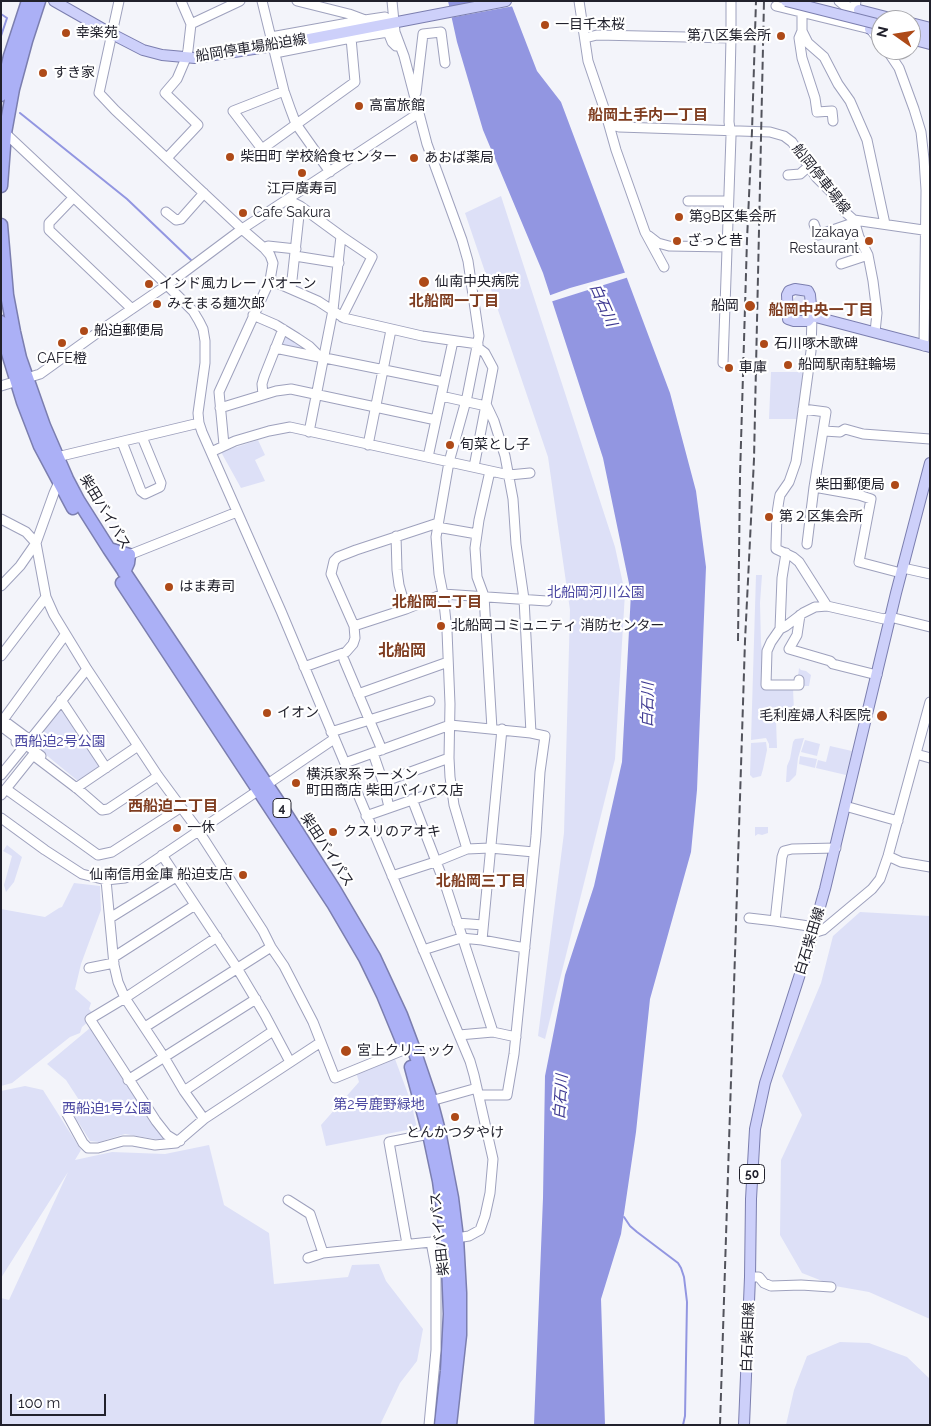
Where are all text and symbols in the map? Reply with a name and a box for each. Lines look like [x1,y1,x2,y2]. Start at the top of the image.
north arrow [871,10,921,60]
place label: 一目千本桜 [555,17,625,33]
marker: 一目千本桜 [539,19,551,31]
place label: 幸楽苑 [76,25,118,41]
text: N [873,25,891,39]
marker: 幸楽苑 [60,27,72,39]
place label: 第八区集会所 [687,28,771,44]
marker: 第八区集会所 [775,30,787,42]
street label: 船岡停車場船迫線 [194,31,308,65]
place label: すき家 [53,65,95,81]
marker: すき家 [37,67,49,79]
place label: 高富旅館 [369,98,425,114]
marker: 高富旅館 [353,100,365,112]
district label: 船岡土手内一丁目 [588,106,708,124]
street label: 船岡停車場線 [789,141,853,217]
place label: 柴田町 学校給食センター [240,149,398,165]
place label: あおば薬局 [424,150,494,166]
marker: 柴田町 学校給食センター [224,151,236,163]
marker: あおば薬局 [408,152,420,164]
marker: 江戸廣寿司 [296,167,308,179]
place label: 江戸廣寿司 [267,181,337,197]
place label: Cafe Sakura [253,205,331,221]
marker: Cafe Sakura [237,207,249,219]
place label: 第9B区集会所 [689,209,777,225]
marker: 第9B区集会所 [673,211,685,223]
place label: Izakaya Restaurant [789,225,859,258]
place label: ざっと昔 [687,233,743,249]
marker: ざっと昔 [671,235,683,247]
marker: Izakaya Restaurant [863,235,875,247]
place label: 仙南中央病院 [435,274,519,290]
marker: 仙南中央病院 [417,275,431,289]
place label: インド風カレー パオーン [159,276,317,292]
marker: インド風カレー パオーン [143,278,155,290]
water label: 白石川 [586,281,620,329]
district label: 北船岡一丁目 [409,292,499,310]
place label: みそまる麺次郎 [167,296,265,312]
marker: みそまる麺次郎 [151,298,163,310]
place label: 船岡 [711,298,739,314]
marker: 船岡 [743,299,757,313]
district label: 船岡中央一丁目 [769,301,873,319]
place label: 船迫郵便局 [94,323,164,339]
marker: 船迫郵便局 [78,325,90,337]
place label: 石川啄木歌碑 [774,336,858,352]
marker: CAFE橙 [56,337,68,349]
marker: 石川啄木歌碑 [758,338,770,350]
place label: CAFE橙 [37,351,87,367]
place label: 船岡駅南駐輪場 [798,357,896,373]
marker: 船岡駅南駐輪場 [782,359,794,371]
place label: 車庫 [739,360,767,376]
marker: 車庫 [723,362,735,374]
place label: 旬菜とし子 [460,437,530,453]
marker: 旬菜とし子 [444,439,456,451]
street label: 柴田バイパス [76,472,134,552]
place label: 柴田郵便局 [815,477,885,493]
marker: 柴田郵便局 [889,479,901,491]
place label: 第２区集会所 [779,509,863,525]
marker: 第２区集会所 [763,511,775,523]
place label: はま寿司 [179,579,235,595]
marker: はま寿司 [163,581,175,593]
park label: 北船岡河川公園 [547,585,645,601]
district label: 北船岡二丁目 [392,593,482,611]
place label: 北船岡コミュニティ 消防センター [451,618,665,634]
marker: 北船岡コミュニティ 消防センター [435,620,447,632]
district label: 北船岡 [378,641,426,661]
water label: 白石川 [639,682,657,728]
place label: イオン [277,705,319,721]
marker: イオン [261,707,273,719]
place label: 毛利産婦人科医院 [759,708,871,724]
marker: 毛利産婦人科医院 [875,709,889,723]
park label: 西船迫2号公園 [14,734,106,750]
place label: 横浜家系ラーメン 町田商店 柴田バイパス店 [306,767,464,800]
marker: 横浜家系ラーメン 町田商店 柴田バイパス店 [290,777,302,789]
district label: 西船迫二丁目 [128,797,218,815]
road number: 4 [273,798,291,818]
street label: 柴田バイパス [297,810,357,890]
place label: 一休 [187,820,215,836]
marker: 一休 [171,822,183,834]
place label: クスリのアオキ [343,824,441,840]
marker: クスリのアオキ [327,826,339,838]
place label: 仙南信用金庫 船迫支店 [89,867,233,883]
marker: 仙南信用金庫 船迫支店 [237,869,249,881]
district label: 北船岡三丁目 [436,872,526,890]
street label: 白石柴田線 [792,905,828,977]
place label: 宮上クリニック [357,1043,455,1059]
marker: 宮上クリニック [339,1044,353,1058]
water label: 白石川 [550,1074,572,1120]
park label: 第2号鹿野緑地 [333,1097,425,1113]
park label: 西船迫1号公園 [62,1101,152,1117]
marker: とんかつ夕やけ [449,1111,461,1123]
place label: とんかつ夕やけ [406,1125,504,1141]
road number: 50 [740,1164,764,1184]
street label: 柴田バイパス [427,1191,453,1277]
street label: 白石柴田線 [738,1302,758,1372]
scale bar [12,1384,109,1416]
text: 100 m [18,1394,60,1412]

